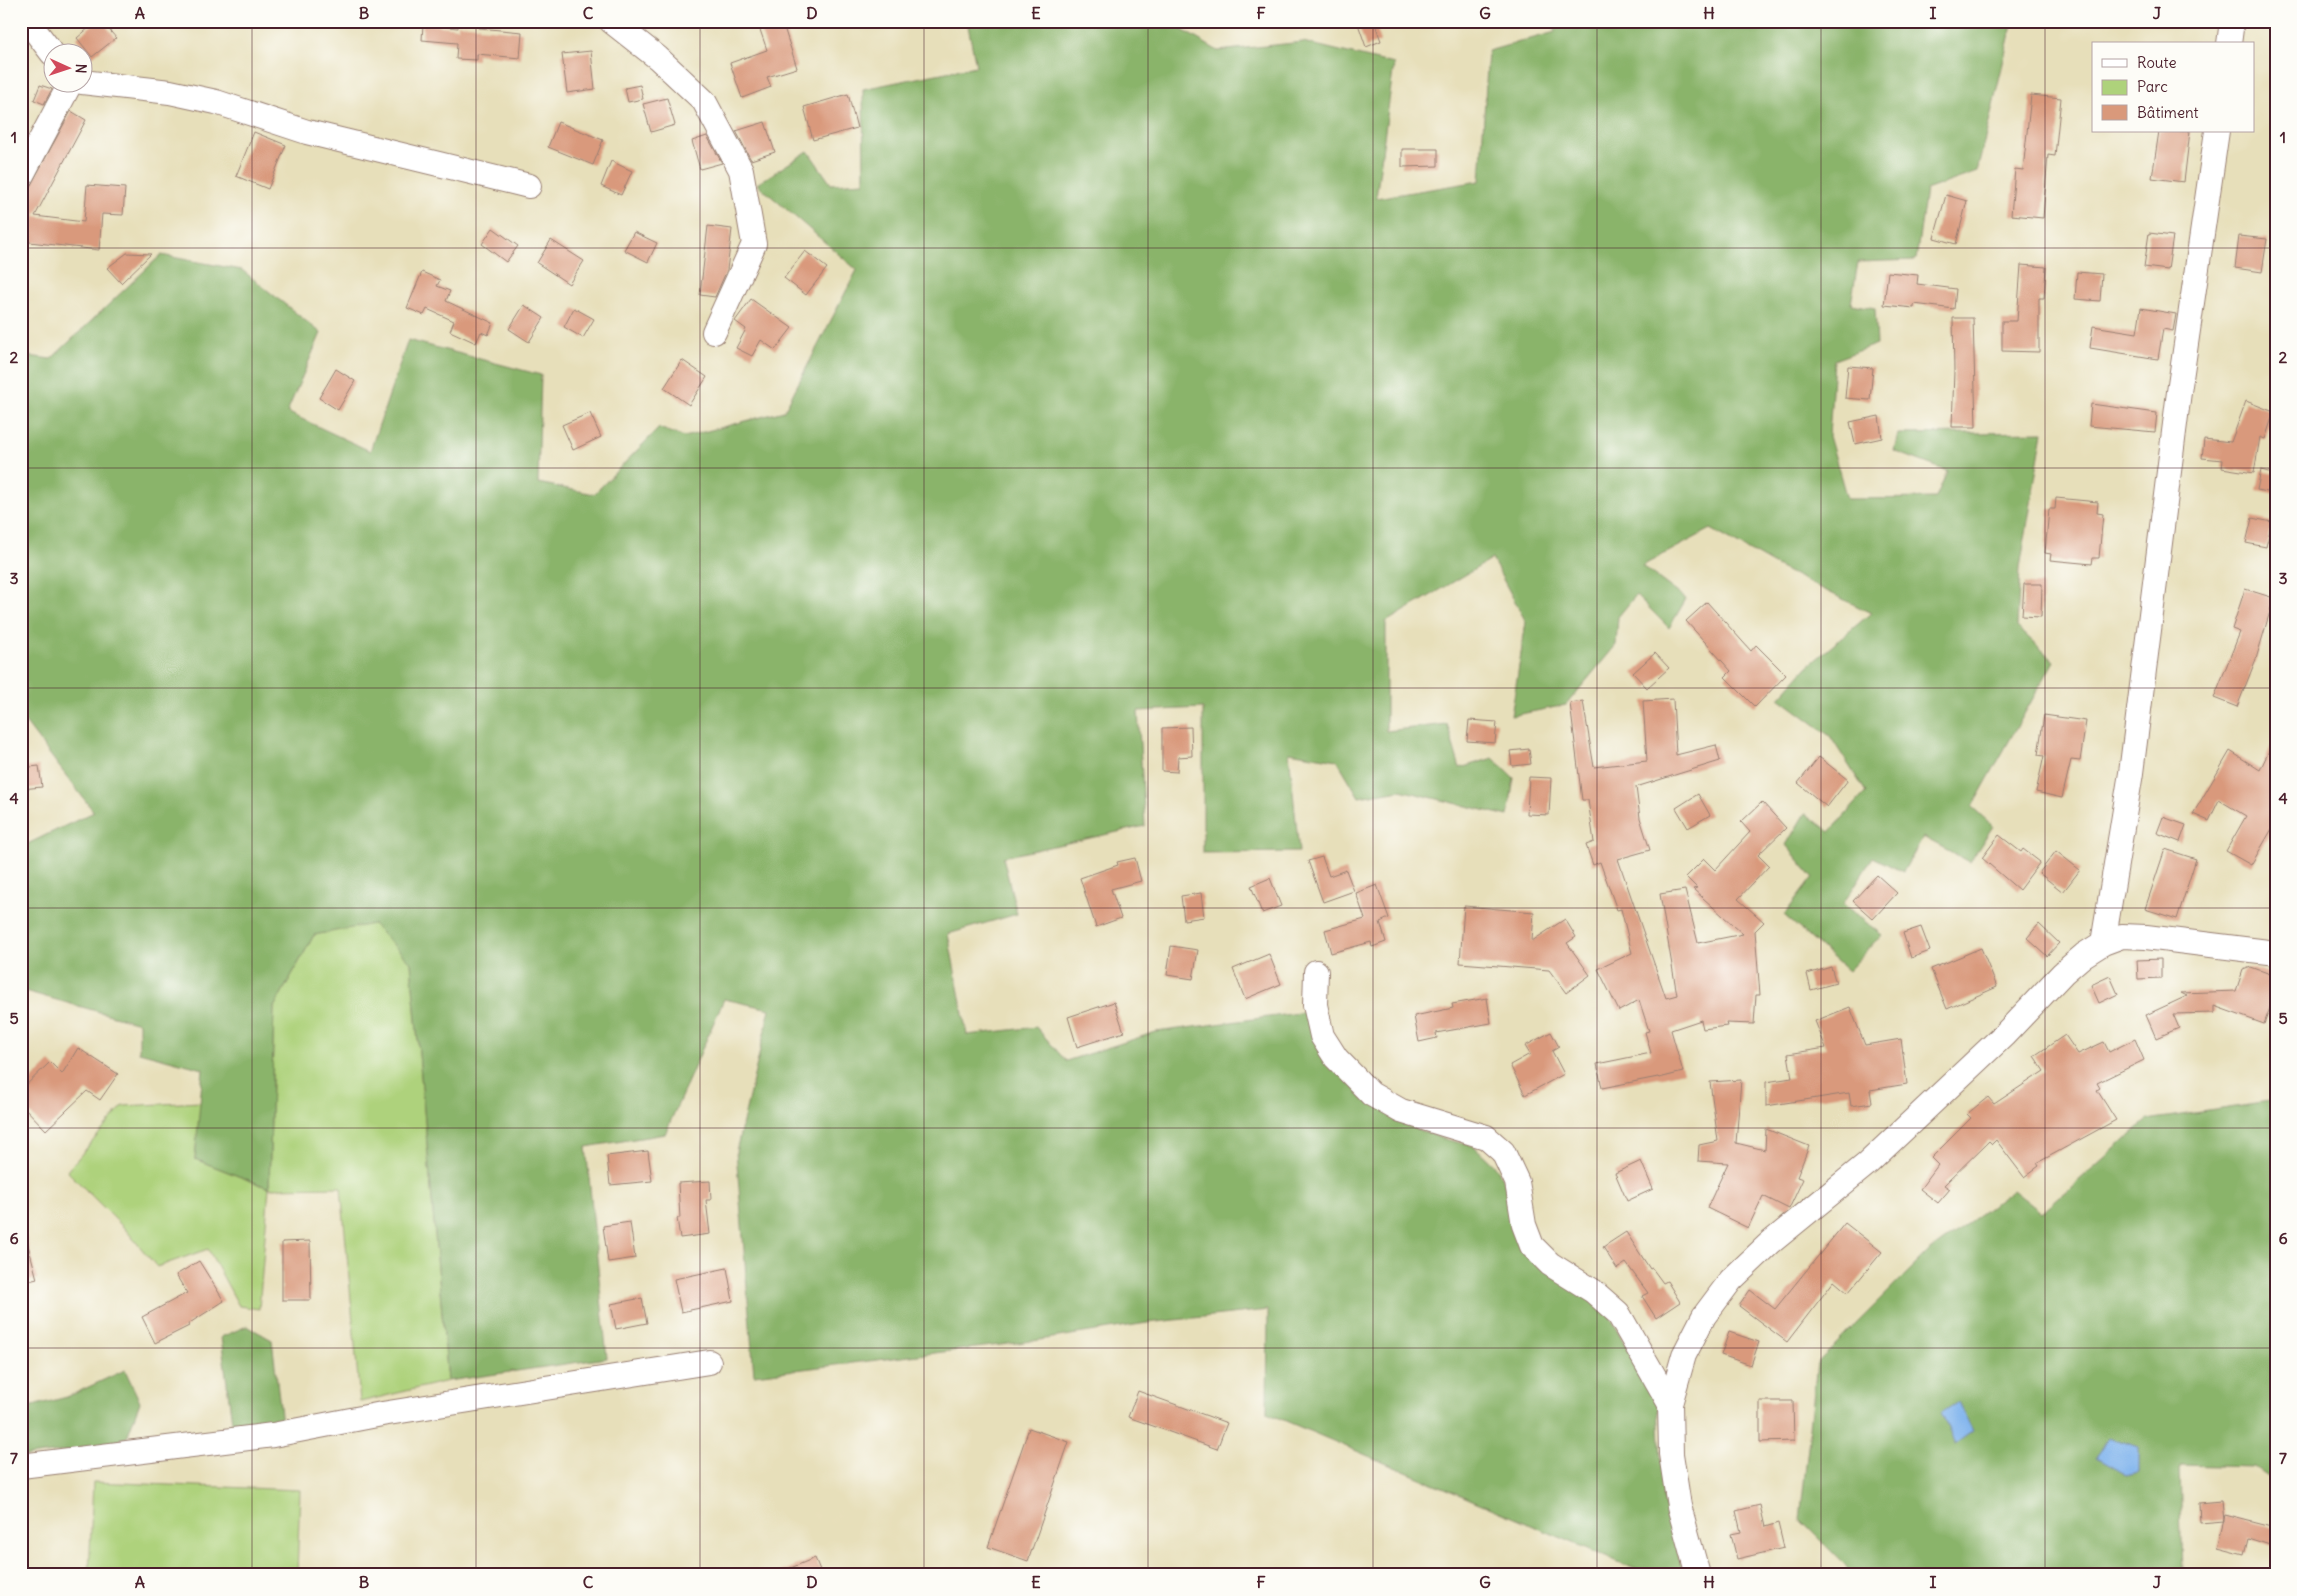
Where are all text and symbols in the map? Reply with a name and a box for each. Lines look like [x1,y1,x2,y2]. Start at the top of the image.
text: A [135,3,145,23]
text: B [359,3,370,23]
text: C [583,3,594,23]
text: D [806,3,818,23]
text: E [1031,3,1041,23]
text: F [1256,3,1266,23]
text: G [1479,3,1491,23]
text: H [1703,3,1715,23]
text: I [1930,3,1937,23]
text: J [2153,3,2162,23]
north arrow [42,42,92,92]
legend [2092,42,2254,132]
text: Route [2137,53,2177,72]
text: N [72,63,90,74]
text: Parc [2137,77,2168,96]
text: Bâtiment [2137,103,2199,122]
text: 1 [11,127,17,147]
text: 1 [2280,127,2286,147]
text: 2 [10,347,19,367]
text: 2 [2279,347,2288,367]
text: 3 [9,568,19,588]
text: 3 [2278,568,2288,588]
text: 4 [9,788,19,808]
text: 4 [2278,788,2288,808]
text: 5 [9,1008,19,1028]
text: 5 [2278,1008,2288,1028]
text: 6 [9,1228,19,1248]
text: 6 [2278,1228,2288,1248]
text: 7 [10,1448,18,1468]
text: 7 [2279,1448,2287,1468]
text: A [135,1572,145,1592]
text: B [359,1572,370,1592]
text: C [583,1572,594,1592]
text: D [806,1572,818,1592]
text: E [1031,1572,1041,1592]
text: F [1256,1572,1266,1592]
text: G [1479,1572,1491,1592]
text: H [1703,1572,1715,1592]
text: I [1930,1572,1937,1592]
text: J [2153,1572,2162,1592]

